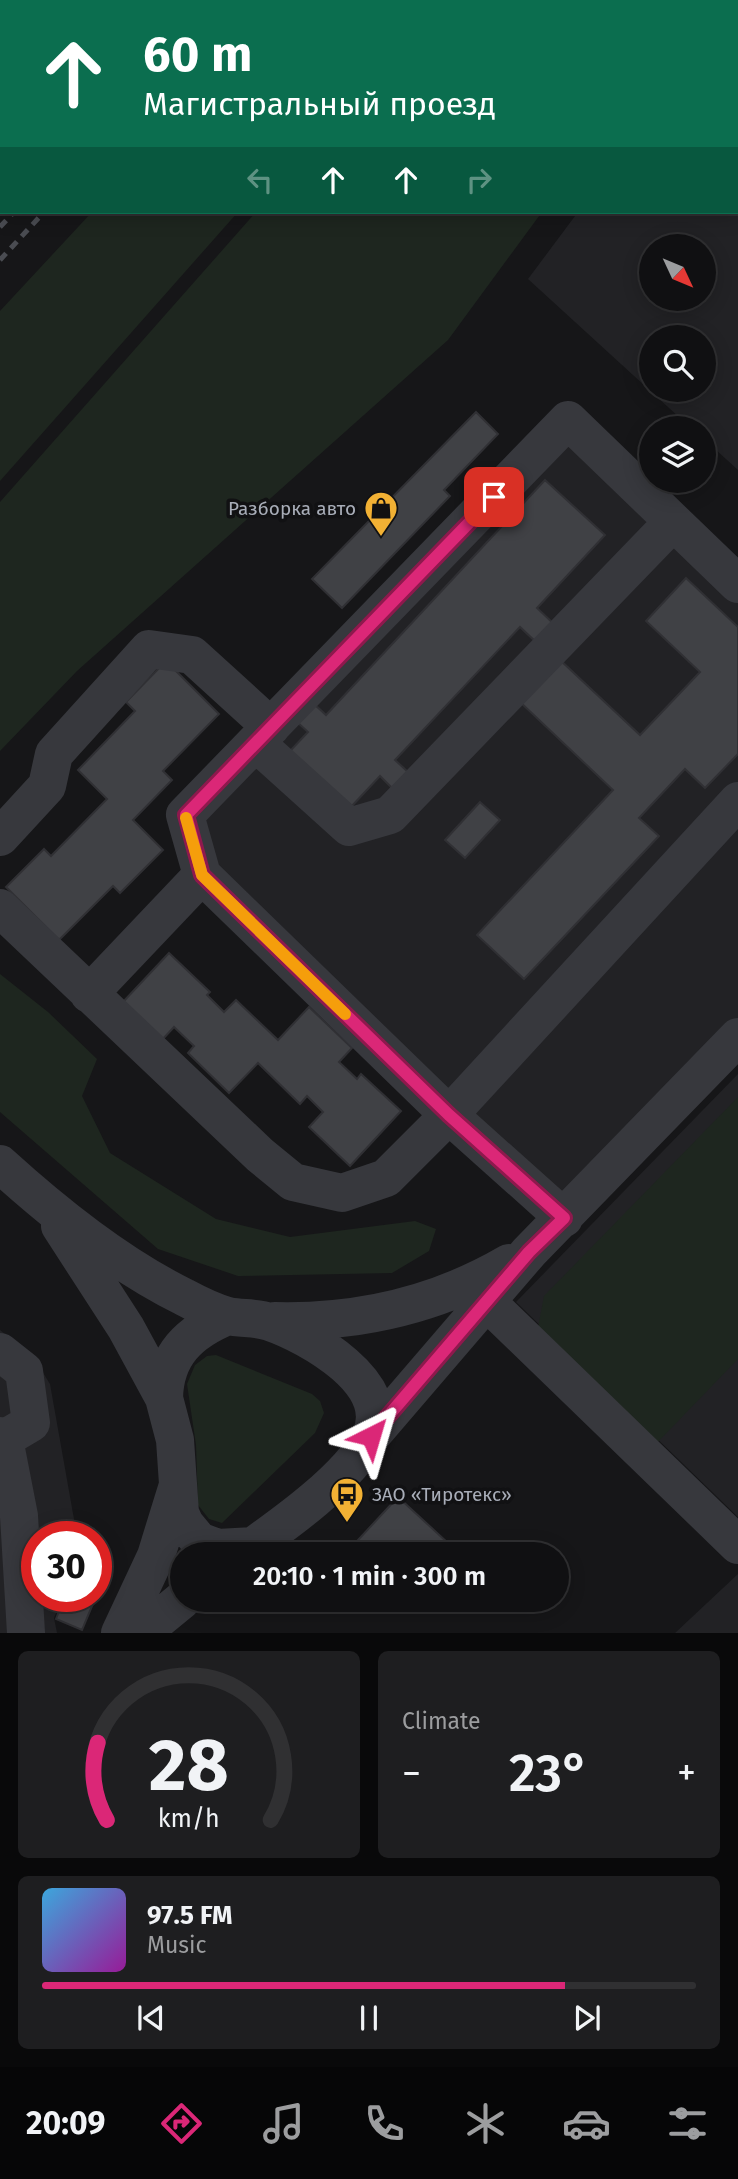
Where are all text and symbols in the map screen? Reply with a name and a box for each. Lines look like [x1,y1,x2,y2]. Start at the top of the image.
text: 60 m [143,25,252,84]
icon: ahead [28,28,119,119]
text: Магистральный проезд [143,85,496,123]
icon: left [241,161,279,199]
icon: ahead [314,161,352,199]
icon: ahead [387,161,425,199]
icon: right [460,161,498,199]
north arrow [639,234,716,312]
map controls [639,234,716,493]
button: search [639,325,716,402]
button: layers [639,416,716,493]
pin [464,467,524,527]
icon: arrive [475,478,513,516]
shop icon: Разборка авто [362,489,400,538]
place label: Разборка авто [228,497,356,520]
position arrow [334,1399,408,1473]
bus stop icon: ЗАО «Тиротекс» [328,1475,366,1524]
place label: ЗАО «Тиротекс» [372,1483,512,1506]
speed limit sign: 30 [21,1521,112,1612]
text: 20:10 · 1 min · 300 m [253,1561,486,1592]
text: Climate [402,1707,481,1735]
text: 28 [149,1723,229,1810]
text: 23° [509,1742,589,1805]
text: − [402,1750,421,1796]
text: + [677,1750,696,1796]
text: km/h [158,1804,220,1834]
text: 97.5 FM [147,1900,232,1931]
text: Music [147,1931,207,1959]
icon: previous [132,1999,170,2037]
icon: pause [350,1999,388,2037]
icon: next [568,1999,606,2037]
icon: directions [157,2099,206,2148]
icon: music [259,2099,308,2148]
icon: phone [360,2099,409,2148]
icon: climate [461,2099,510,2148]
icon: car [562,2099,611,2148]
icon: filters [663,2099,712,2148]
text: 20:09 [26,2104,105,2142]

